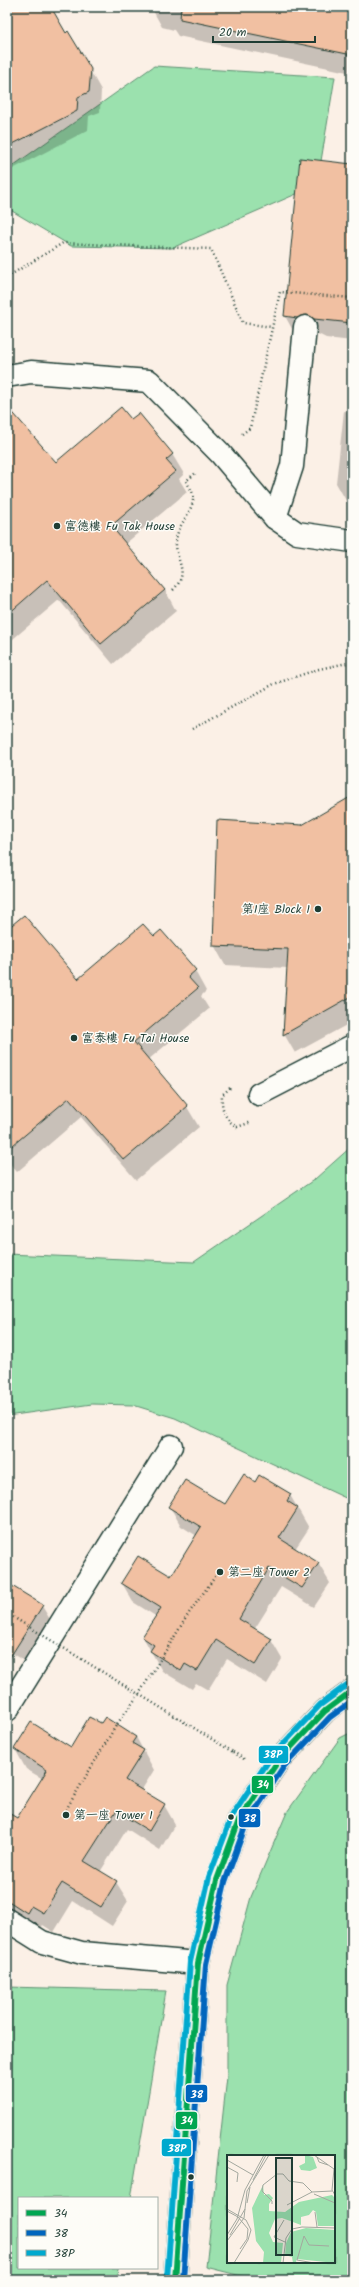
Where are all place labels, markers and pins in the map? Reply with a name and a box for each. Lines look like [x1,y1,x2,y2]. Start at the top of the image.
place label: 富德樓 Fu Tak House [65,517,176,536]
marker: 富德樓 Fu Tak House [52,521,62,531]
place label: 第1座 Block 1 [242,900,310,919]
marker: 第1座 Block 1 [313,904,323,914]
place label: 富泰樓 Fu Tai House [82,1029,190,1048]
marker: 富泰樓 Fu Tai House [69,1033,79,1043]
place label: 第二座 Tower 2 [228,1563,310,1582]
marker: 第二座 Tower 2 [215,1567,225,1577]
place label: 第一座 Tower 1 [74,1806,153,1825]
marker: 第一座 Tower 1 [61,1810,71,1820]
unlabelled marker [226,1812,236,1822]
unlabelled marker [186,2172,196,2182]

